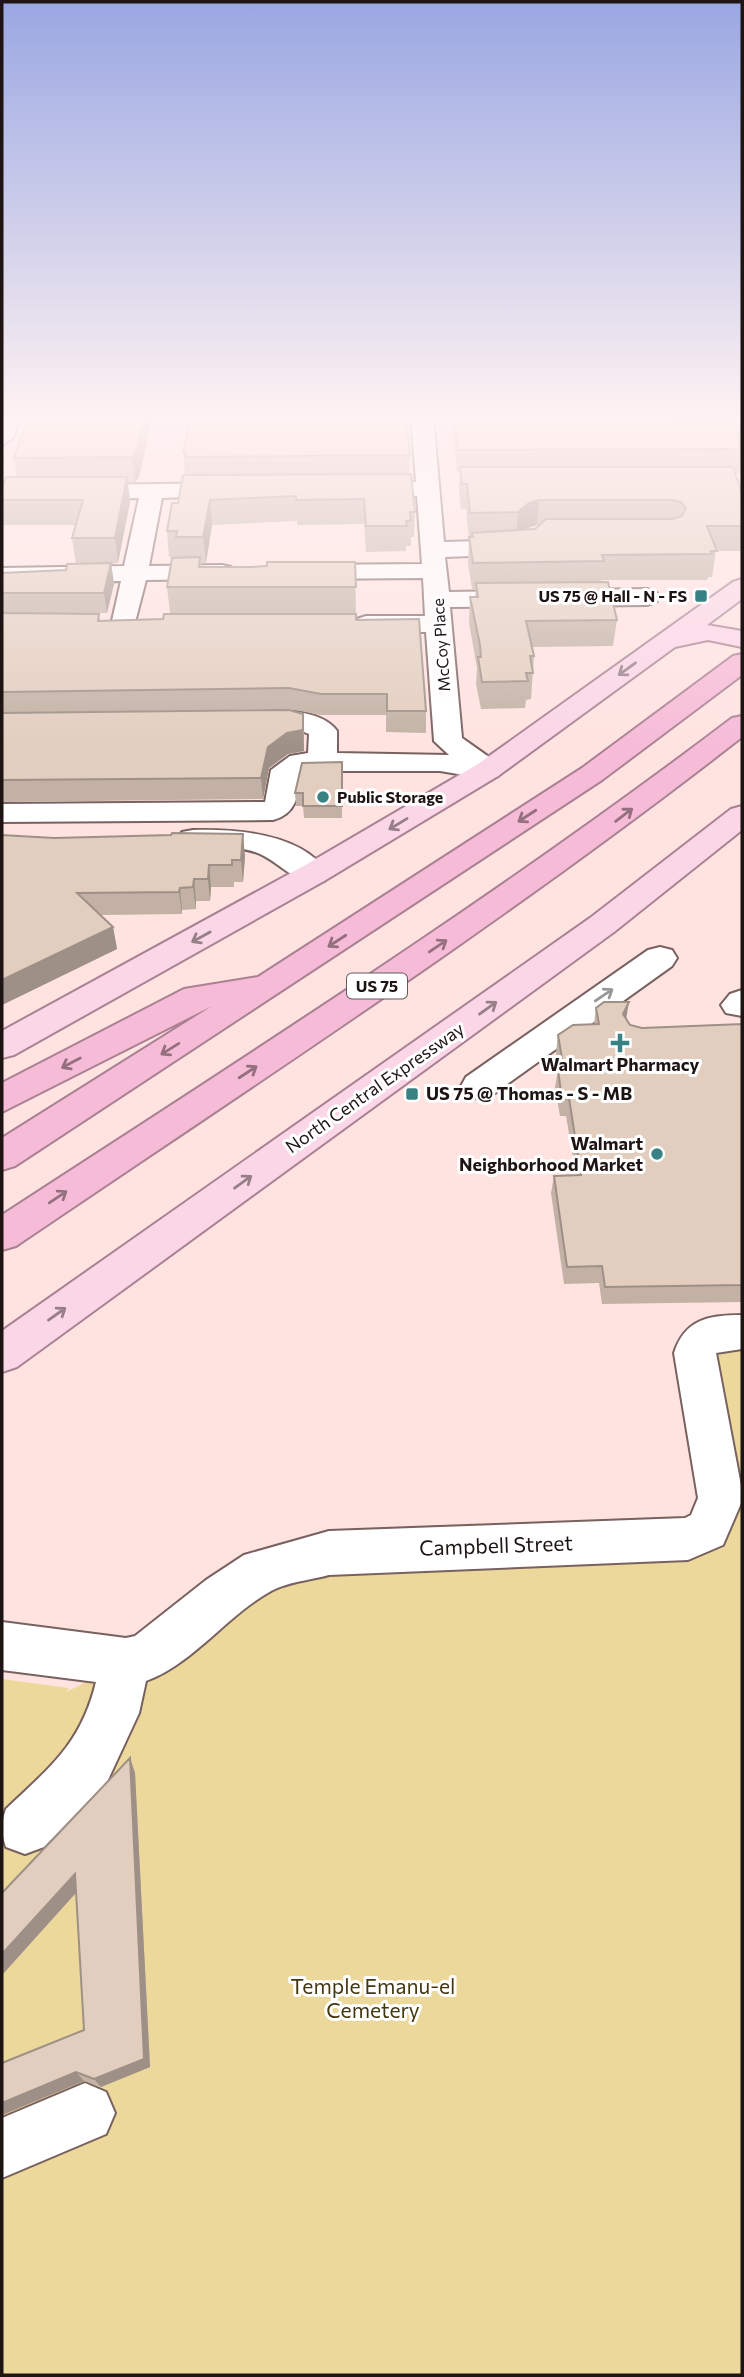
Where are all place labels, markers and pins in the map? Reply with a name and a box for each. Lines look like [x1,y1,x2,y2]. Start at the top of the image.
place label: US 75 @ Hall - N - FS [538,586,687,605]
marker: US 75 @ Hall - N - FS [693,588,709,604]
place label: Public Storage [337,787,443,806]
marker: Public Storage [315,789,331,805]
marker: Walmart Pharmacy [612,1035,628,1051]
place label: Walmart Pharmacy [541,1053,699,1075]
place label: US 75 @ Thomas - S - MB [426,1082,632,1104]
marker: US 75 @ Thomas - S - MB [404,1086,420,1102]
place label: Walmart Neighborhood Market [459,1132,643,1175]
marker: Walmart Neighborhood Market [649,1146,665,1162]

